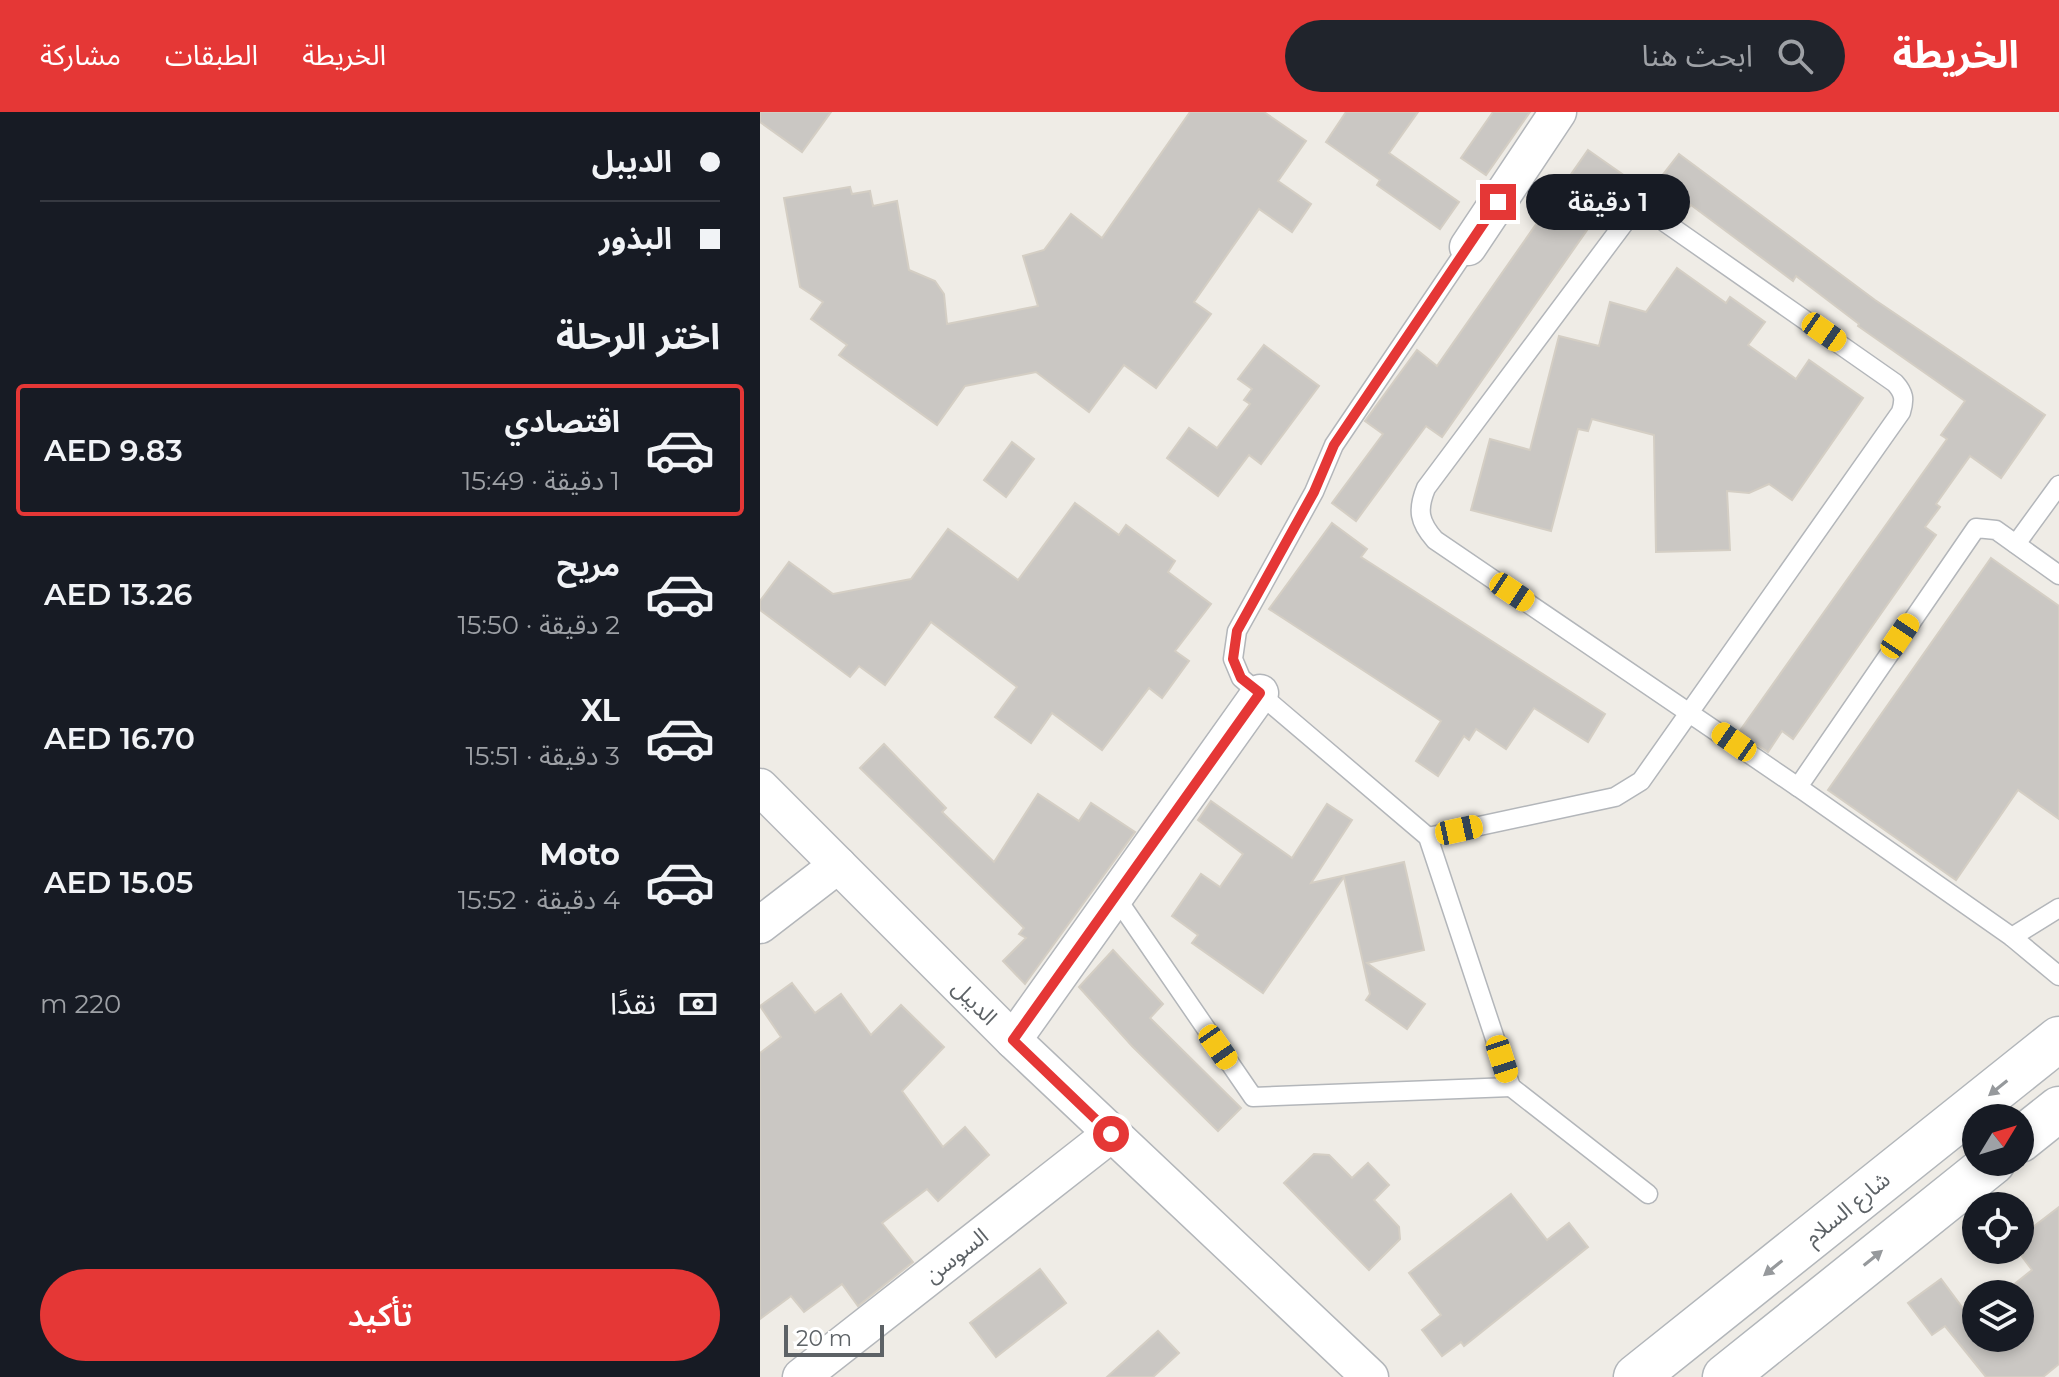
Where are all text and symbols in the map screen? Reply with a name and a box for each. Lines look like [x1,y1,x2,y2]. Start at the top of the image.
search box [1285,20,1845,92]
text: الخريطة [1893,31,2019,78]
icon: search [1773,34,1817,78]
text: ابحث هنا [1642,37,1753,74]
text: مشاركة [40,38,121,72]
text: الطبقات [165,38,258,72]
text: الخريطة [302,38,386,72]
text: الديبل [592,143,672,180]
callout: 1 دقيقة [1526,174,1690,230]
route end [1480,184,1516,220]
text: 1 دقيقة [1568,186,1648,218]
text: البذور [599,220,672,257]
car [1797,308,1851,356]
text: اختر الرحلة [556,314,720,358]
text: اقتصادي [505,403,620,440]
icon: car [644,414,716,486]
text: AED 9.83 [44,432,183,469]
text: 1 دقيقة · 15:49 [462,465,620,497]
text: مريح [557,547,620,584]
icon: car [644,558,716,630]
car [1485,569,1539,615]
text: AED 13.26 [44,576,192,613]
text: 2 دقيقة · 15:50 [457,609,620,641]
car [1877,609,1923,663]
text: XL [581,692,620,729]
icon: car [644,702,716,774]
car [1707,718,1761,766]
text: AED 16.70 [44,720,195,757]
text: 3 دقيقة · 15:51 [465,740,620,772]
car [1433,813,1485,847]
text: Moto [540,836,620,873]
icon: car [644,846,716,918]
text: AED 15.05 [44,864,193,901]
text: 4 دقيقة · 15:52 [458,884,620,916]
street label: الديبل [946,974,1003,1031]
icon: cash [676,982,720,1026]
text: نقدًا [610,985,656,1022]
text: 220 m [40,988,121,1020]
car [1194,1020,1242,1074]
car [1483,1032,1521,1086]
one-way arrow [1988,1079,2008,1096]
north arrow [1962,1104,2034,1176]
map controls [1962,1104,2034,1352]
route start [1093,1116,1129,1152]
street label: شارع السلام [1799,1166,1897,1253]
button: locate [1962,1192,2034,1264]
street label: السوسن [919,1222,994,1289]
one-way arrow [1863,1250,1883,1267]
one-way arrow [1763,1259,1783,1275]
button: تأكيد [40,1269,720,1361]
button: layers [1962,1280,2034,1352]
scale bar [784,1321,884,1357]
text: 20 m [796,1325,852,1352]

